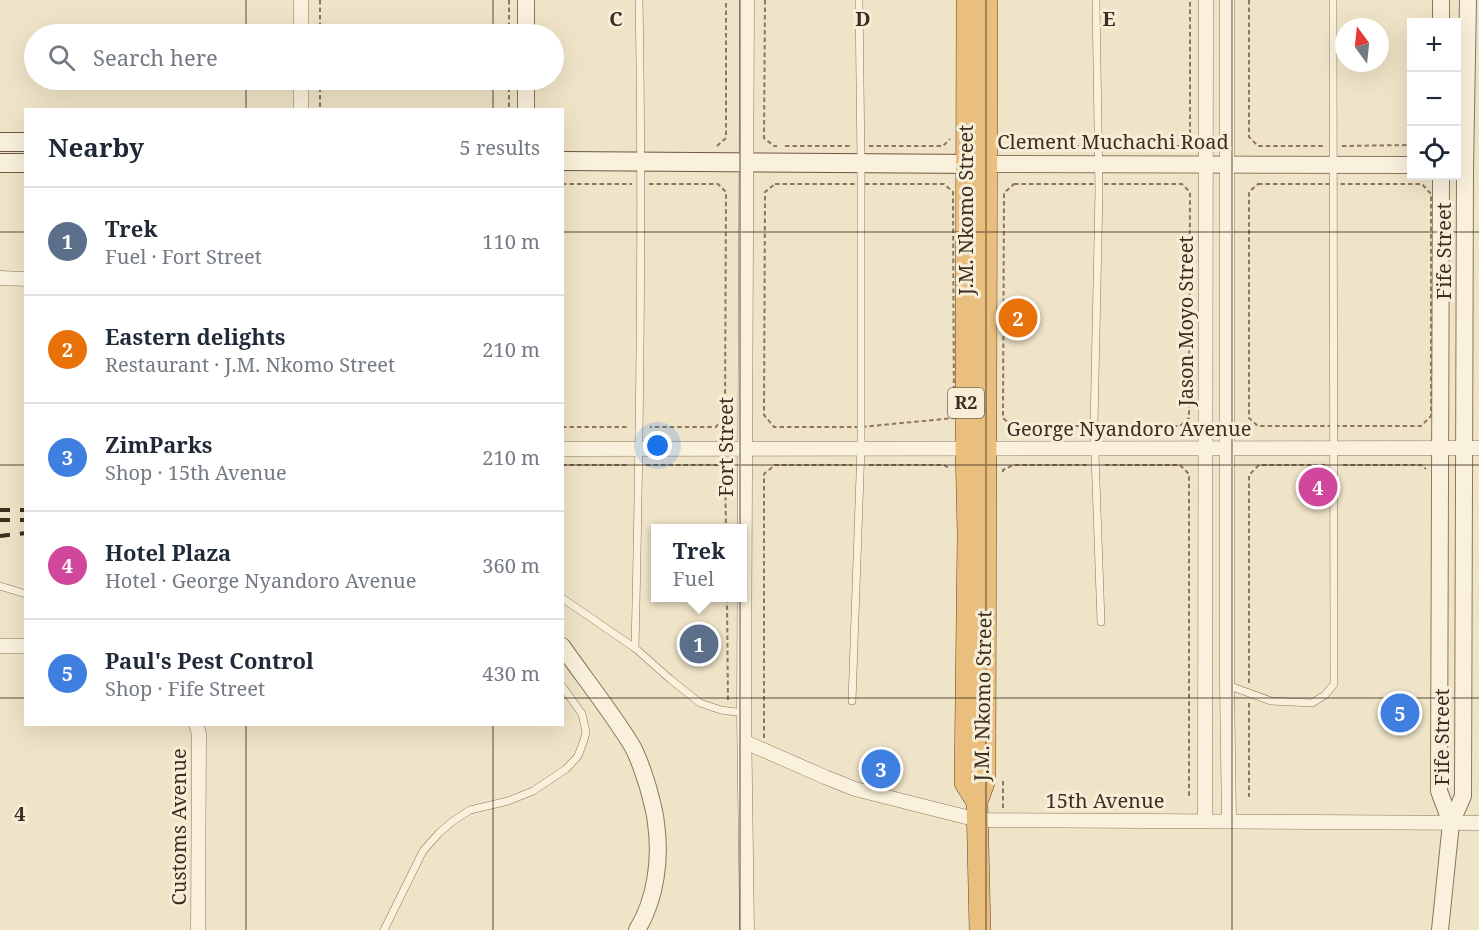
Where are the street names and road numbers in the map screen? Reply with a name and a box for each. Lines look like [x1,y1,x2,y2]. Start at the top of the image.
street label: J.M. Nkomo Street [952,125,979,296]
street label: Clement Muchachi Road [997,128,1229,155]
street label: Fife Street [1430,202,1457,300]
street label: Jason Moyo Street [1172,236,1199,407]
road number: R2 [948,388,984,418]
street label: Fort Street [712,397,739,497]
street label: George Nyandoro Avenue [1007,415,1251,442]
street label: J.M. Nkomo Street [967,610,997,783]
street label: Fife Street [1428,688,1455,786]
street label: Customs Avenue [165,748,192,906]
street label: 15th Avenue [1046,787,1164,814]

